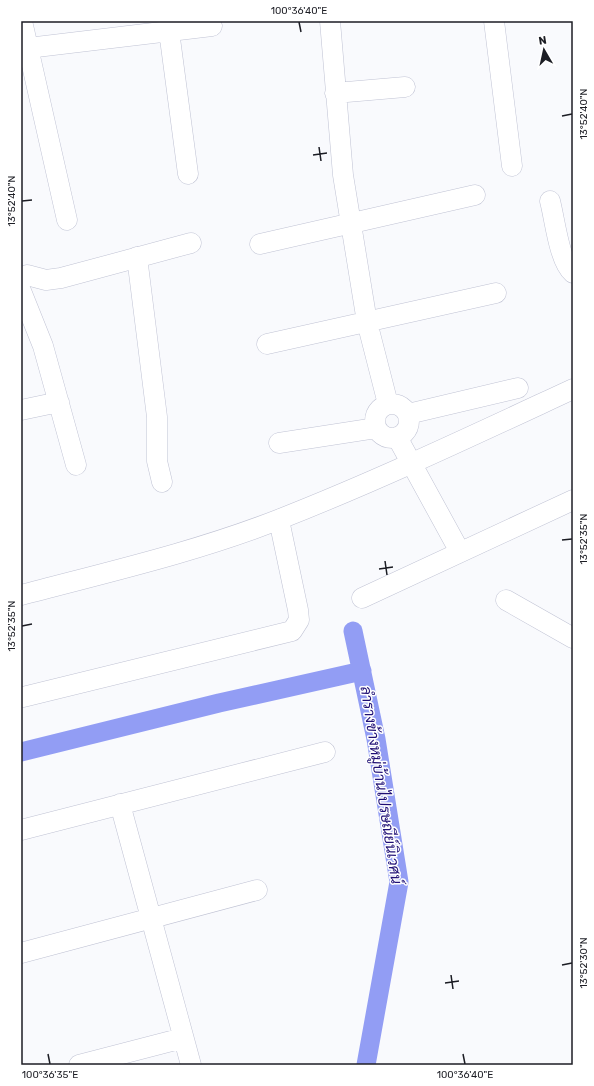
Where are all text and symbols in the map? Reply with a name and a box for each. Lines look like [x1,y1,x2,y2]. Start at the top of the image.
text: 100°36'40"E [271,5,327,17]
north arrow [524,30,564,70]
text: N [538,34,548,48]
text: 13°52'40"N [578,89,590,139]
text: 13°52'40"N [6,176,18,226]
text: 13°52'35"N [578,514,590,564]
text: 13°52'35"N [6,601,18,651]
water label: ลำรางข้างหมู่บ้านไปรษณีย์นิเวศน์ [355,685,407,887]
text: 13°52'30"N [578,937,590,989]
text: 100°36'35"E [22,1069,78,1081]
text: 100°36'40"E [437,1069,493,1081]

